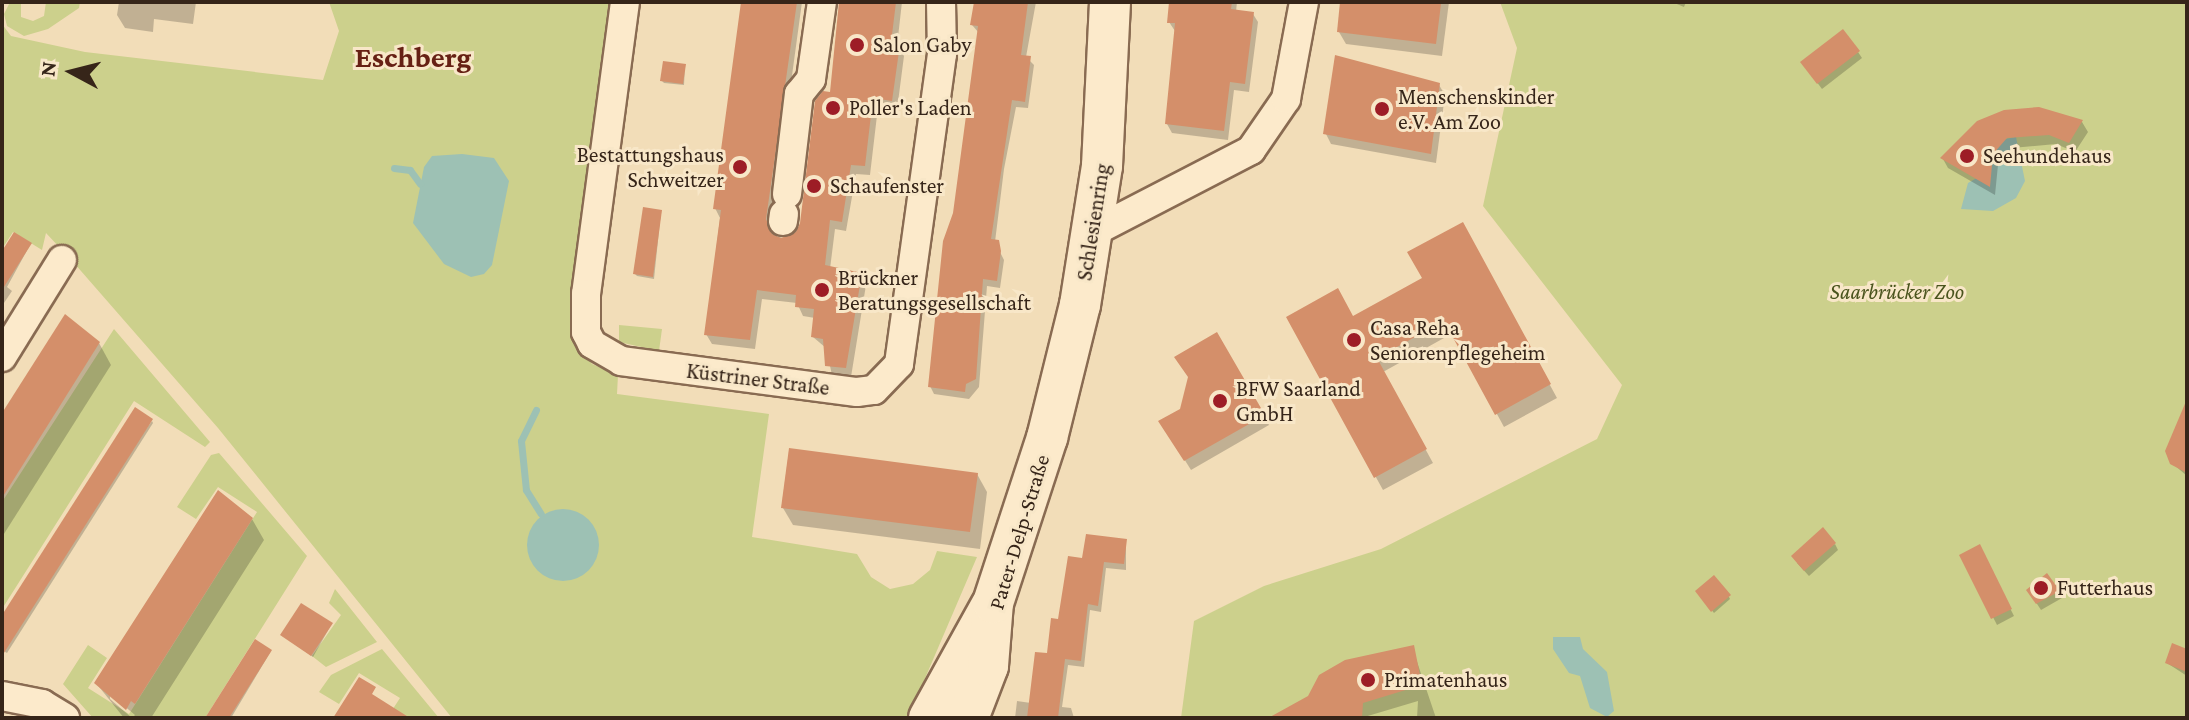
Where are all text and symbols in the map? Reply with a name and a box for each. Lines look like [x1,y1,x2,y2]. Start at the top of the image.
north arrow [32,32,112,112]
place label: Salon Gaby [873,32,972,58]
marker: Salon Gaby [848,36,866,54]
district label: Eschberg [355,39,471,75]
text: N [34,60,61,78]
place label: Menschenskinder e.V. Am Zoo [1398,83,1554,134]
place label: Poller's Laden [849,95,972,121]
marker: Poller's Laden [824,99,842,117]
marker: Menschenskinder e.V. Am Zoo [1373,100,1391,118]
place label: Bestattungshaus Schweitzer [577,141,724,192]
place label: Seehundehaus [1983,143,2111,169]
marker: Seehundehaus [1958,147,1976,165]
marker: Bestattungshaus Schweitzer [731,158,749,176]
street label: Schlesienring [1071,161,1115,283]
place label: Schaufenster [830,173,944,199]
marker: Schaufenster [805,177,823,195]
place label: Brückner Beratungsgesellschaft [838,264,1031,316]
park label: Saarbrücker Zoo [1830,279,1964,305]
marker: Brückner Beratungsgesellschaft [813,281,831,299]
place label: Casa Reha Seniorenpflegeheim [1370,314,1546,366]
marker: Casa Reha Seniorenpflegeheim [1345,331,1363,349]
street label: Küstriner Straße [685,357,831,401]
place label: BFW Saarland GmbH [1236,375,1361,426]
marker: BFW Saarland GmbH [1211,392,1229,410]
street label: Pater-Delp-Straße [983,451,1055,613]
place label: Futterhaus [2057,575,2153,601]
marker: Futterhaus [2032,579,2050,597]
place label: Primatenhaus [1384,667,1507,693]
marker: Primatenhaus [1359,671,1377,689]

